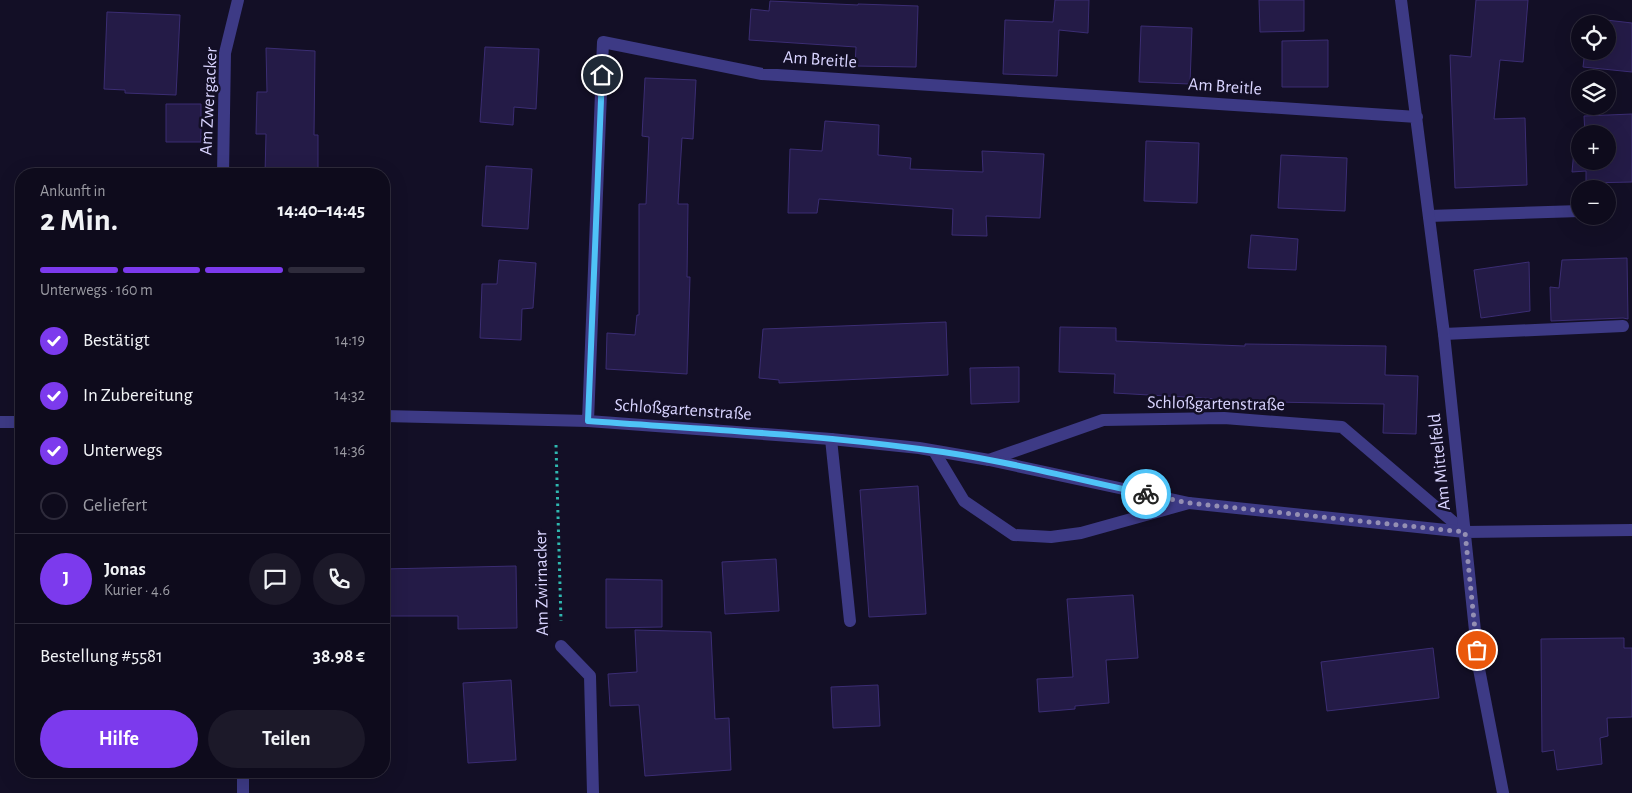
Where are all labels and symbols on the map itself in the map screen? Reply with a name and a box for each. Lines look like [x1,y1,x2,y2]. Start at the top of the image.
street label: Am Zwergacker [197,46,221,156]
street label: Am Breitle [782,48,858,72]
pin [581,54,623,96]
street label: Am Breitle [1187,75,1263,99]
street label: Schloßgartenstraße [1147,394,1285,414]
street label: Schloßgartenstraße [614,396,752,424]
street label: Am Mittelfeld [1426,413,1454,511]
courier [1121,469,1171,519]
street label: Am Zwirnacker [532,530,552,636]
pin [1456,629,1498,671]

